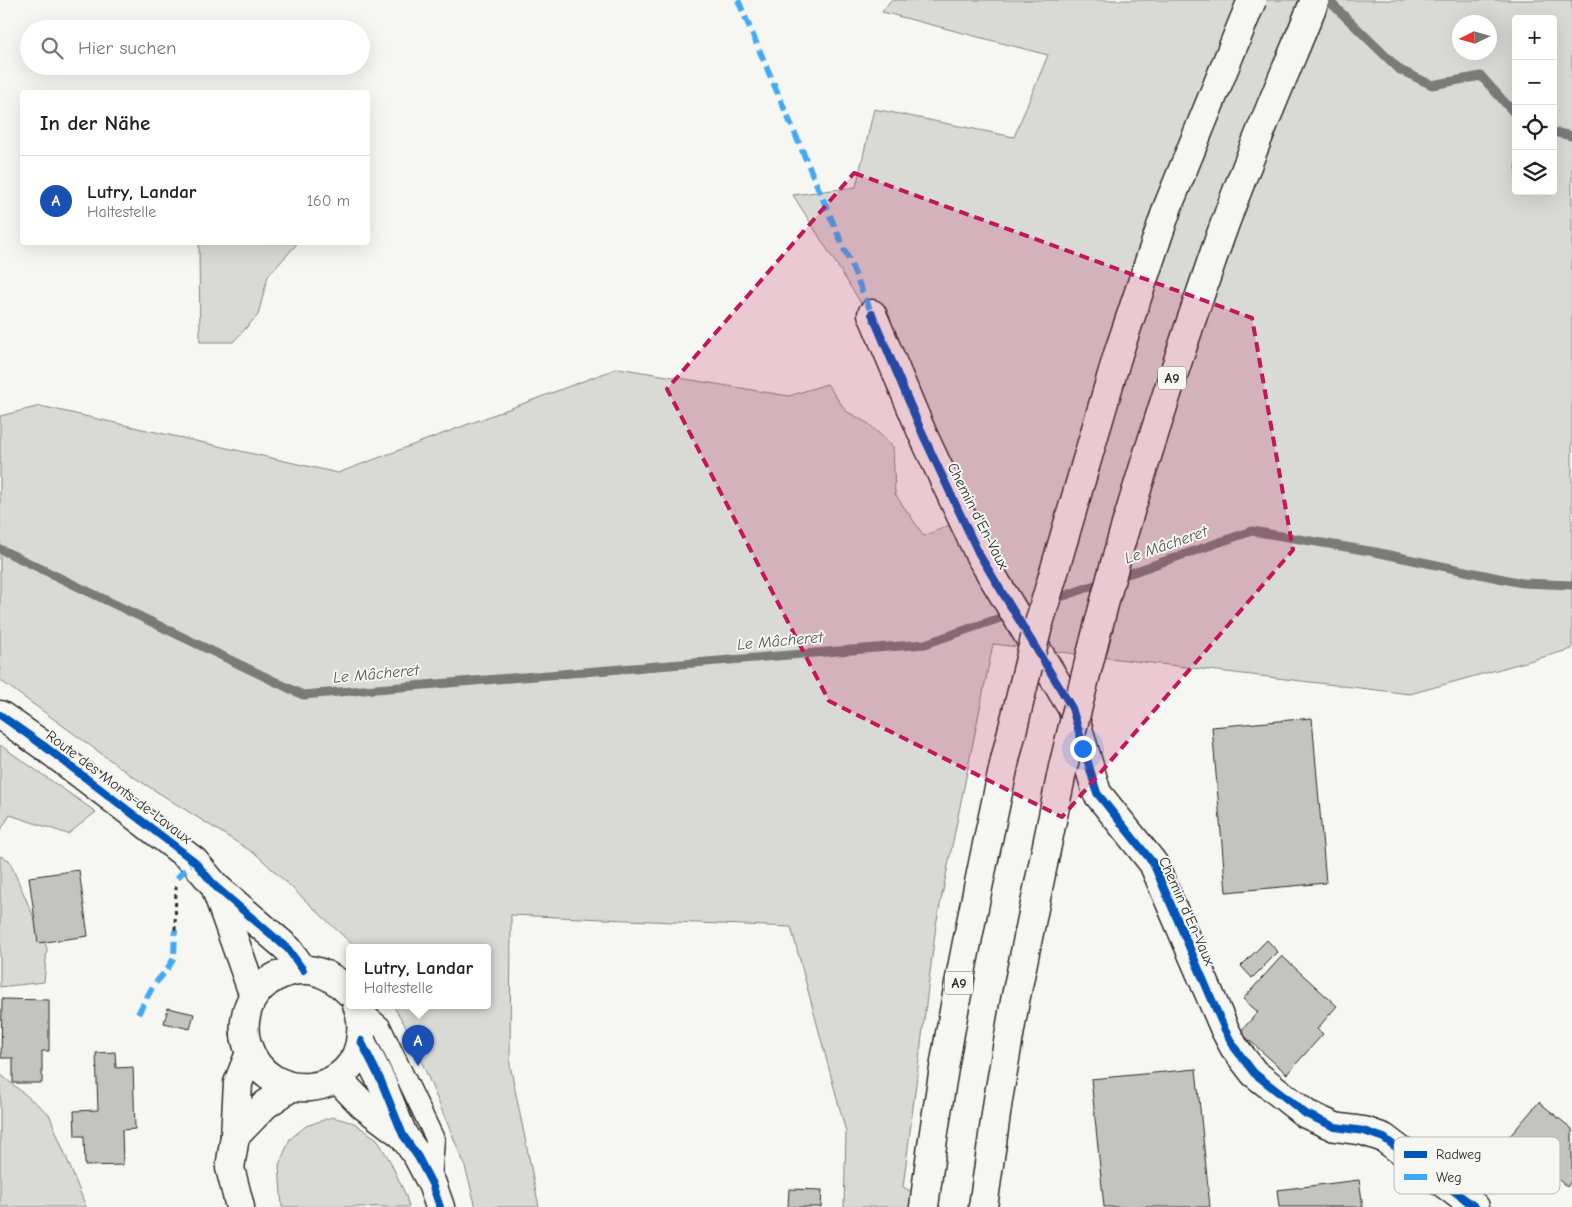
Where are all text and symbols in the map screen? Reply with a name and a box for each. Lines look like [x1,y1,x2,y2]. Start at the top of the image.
north arrow [1452,15,1497,60]
map controls [1512,15,1557,195]
button: + [1512,15,1557,60]
search box [20,20,370,75]
icon: search [38,34,66,62]
text: Hier suchen [78,37,176,59]
button: − [1512,60,1557,105]
button: locate [1512,105,1557,150]
text: In der Nähe [40,111,150,135]
button: layers [1512,150,1557,195]
text: Lutry, Landar [87,181,197,203]
text: A [52,192,60,210]
text: 160 m [307,192,350,210]
text: Haltestelle [87,203,156,221]
road number: A9 [1158,366,1186,389]
street label: Chemin d'En-Vaux [943,460,1013,573]
water label: Le Mâcheret [1122,522,1211,568]
water label: Le Mâcheret [736,628,825,654]
water label: Le Mâcheret [332,661,421,687]
street label: Route des Monts-de-Lavaux [43,726,196,848]
your location [1070,736,1096,762]
street label: Chemin d'En-Vaux [1155,854,1219,969]
popup [346,944,491,1009]
text: Lutry, Landar [364,957,473,979]
road number: A9 [945,971,973,994]
text: Haltestelle [364,979,433,997]
pin: A [402,1025,434,1066]
legend [1394,1137,1560,1194]
text: Radweg [1436,1146,1481,1163]
text: Weg [1436,1169,1462,1186]

